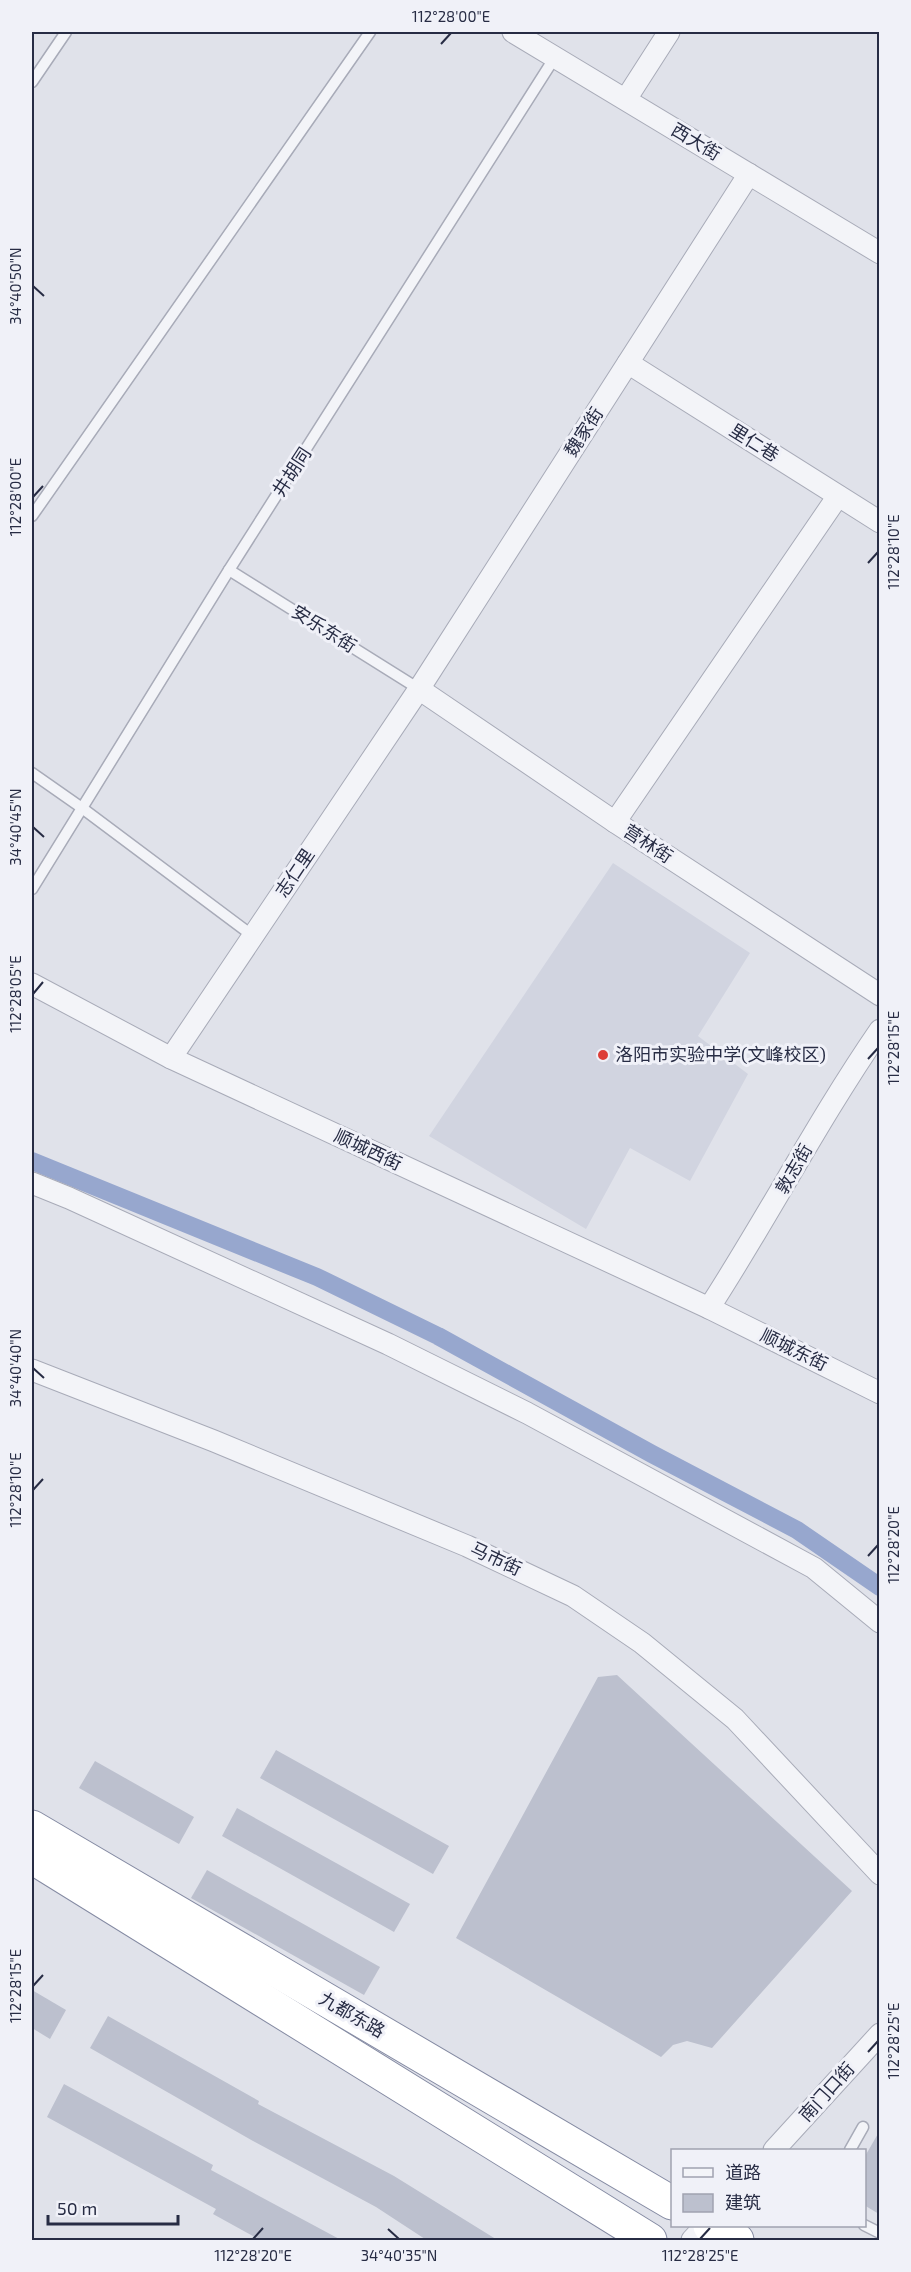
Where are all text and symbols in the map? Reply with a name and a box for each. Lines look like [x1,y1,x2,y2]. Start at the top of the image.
text: 112°28'00"E [412,7,490,25]
street label: 西大街 [668,118,725,164]
text: 34°40'50"N [6,247,24,325]
street label: 魏家街 [559,403,607,460]
street label: 里仁巷 [726,419,783,466]
street label: 井胡同 [267,443,315,500]
text: 112°28'00"E [6,458,24,536]
text: 112°28'10"E [884,514,902,590]
street label: 安乐东街 [288,600,361,657]
text: 34°40'45"N [6,788,24,866]
street label: 营林街 [620,819,677,867]
street label: 志仁里 [270,844,318,901]
text: 112°28'05"E [6,955,24,1033]
text: 112°28'15"E [884,1011,902,1085]
place label: 洛阳市实验中学(文峰校区) [615,1043,826,1065]
marker: 洛阳市实验中学(文峰校区) [596,1048,610,1062]
street label: 顺城西街 [331,1124,406,1174]
street label: 敦志街 [770,1140,816,1197]
street label: 顺城东街 [757,1323,832,1375]
text: 34°40'40"N [6,1329,24,1407]
text: 112°28'10"E [6,1452,24,1528]
text: 112°28'20"E [884,1506,902,1584]
street label: 马市街 [467,1537,526,1579]
text: 112°28'15"E [6,1949,24,2023]
street label: 九都东路 [316,1987,389,2042]
text: 112°28'25"E [884,2003,902,2079]
street label: 南门口街 [794,2057,859,2125]
legend [671,2149,866,2227]
text: 道路 [725,2161,761,2183]
scale bar [48,2188,178,2226]
text: 建筑 [725,2191,761,2213]
text: 50 m [57,2197,97,2219]
text: 112°28'20"E [214,2246,292,2264]
text: 34°40'35"N [361,2246,437,2264]
text: 112°28'25"E [662,2246,738,2264]

